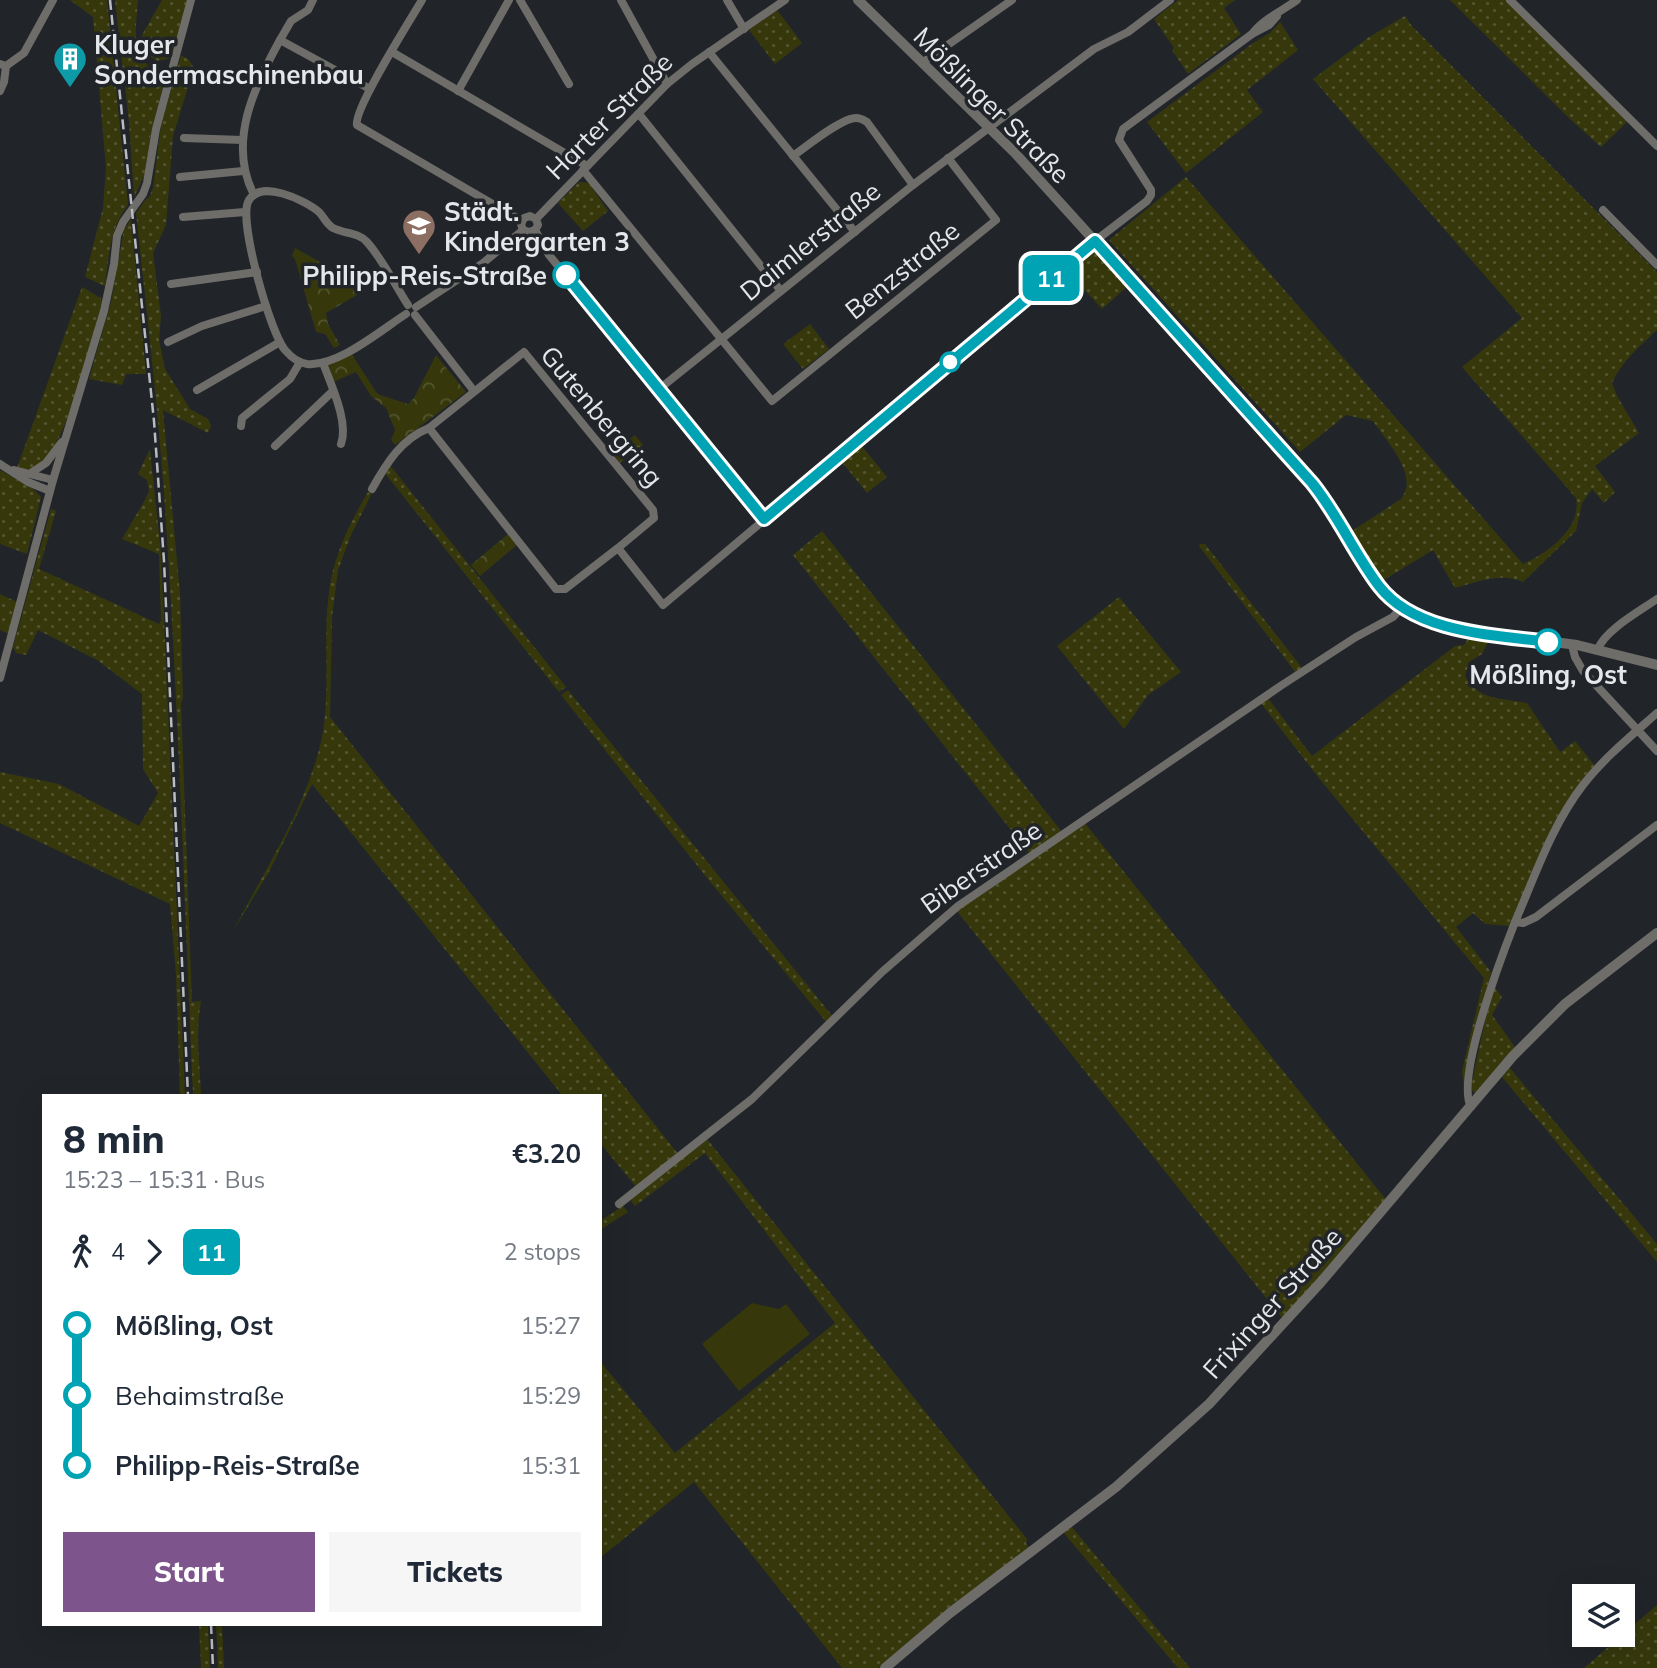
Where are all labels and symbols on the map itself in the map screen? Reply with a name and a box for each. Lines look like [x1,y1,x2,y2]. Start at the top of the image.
street label: Mößlinger Straße [907,20,1077,190]
place label: Kluger Sondermaschinenbau [94,28,364,91]
building icon: Kluger Sondermaschinenbau [51,40,89,89]
street label: Harter Straße [539,46,679,186]
street label: Daimlerstraße [733,174,887,308]
place label: Städt. Kindergarten 3 [444,195,630,258]
school or university icon: Städt. Kindergarten 3 [400,207,438,256]
street label: Benzstraße [838,214,966,326]
line badge: 11 [1020,255,1082,301]
place label: Philipp-Reis-Straße [302,259,547,292]
marker: Philipp-Reis-Straße [553,262,579,288]
street label: Gutenbergring [534,339,670,493]
unlabelled marker [940,352,960,372]
marker: Mößling, Ost [1535,629,1561,655]
place label: Mößling, Ost [1469,658,1627,691]
street label: Biberstraße [914,813,1048,921]
street label: Frixinger Straße [1195,1221,1349,1385]

